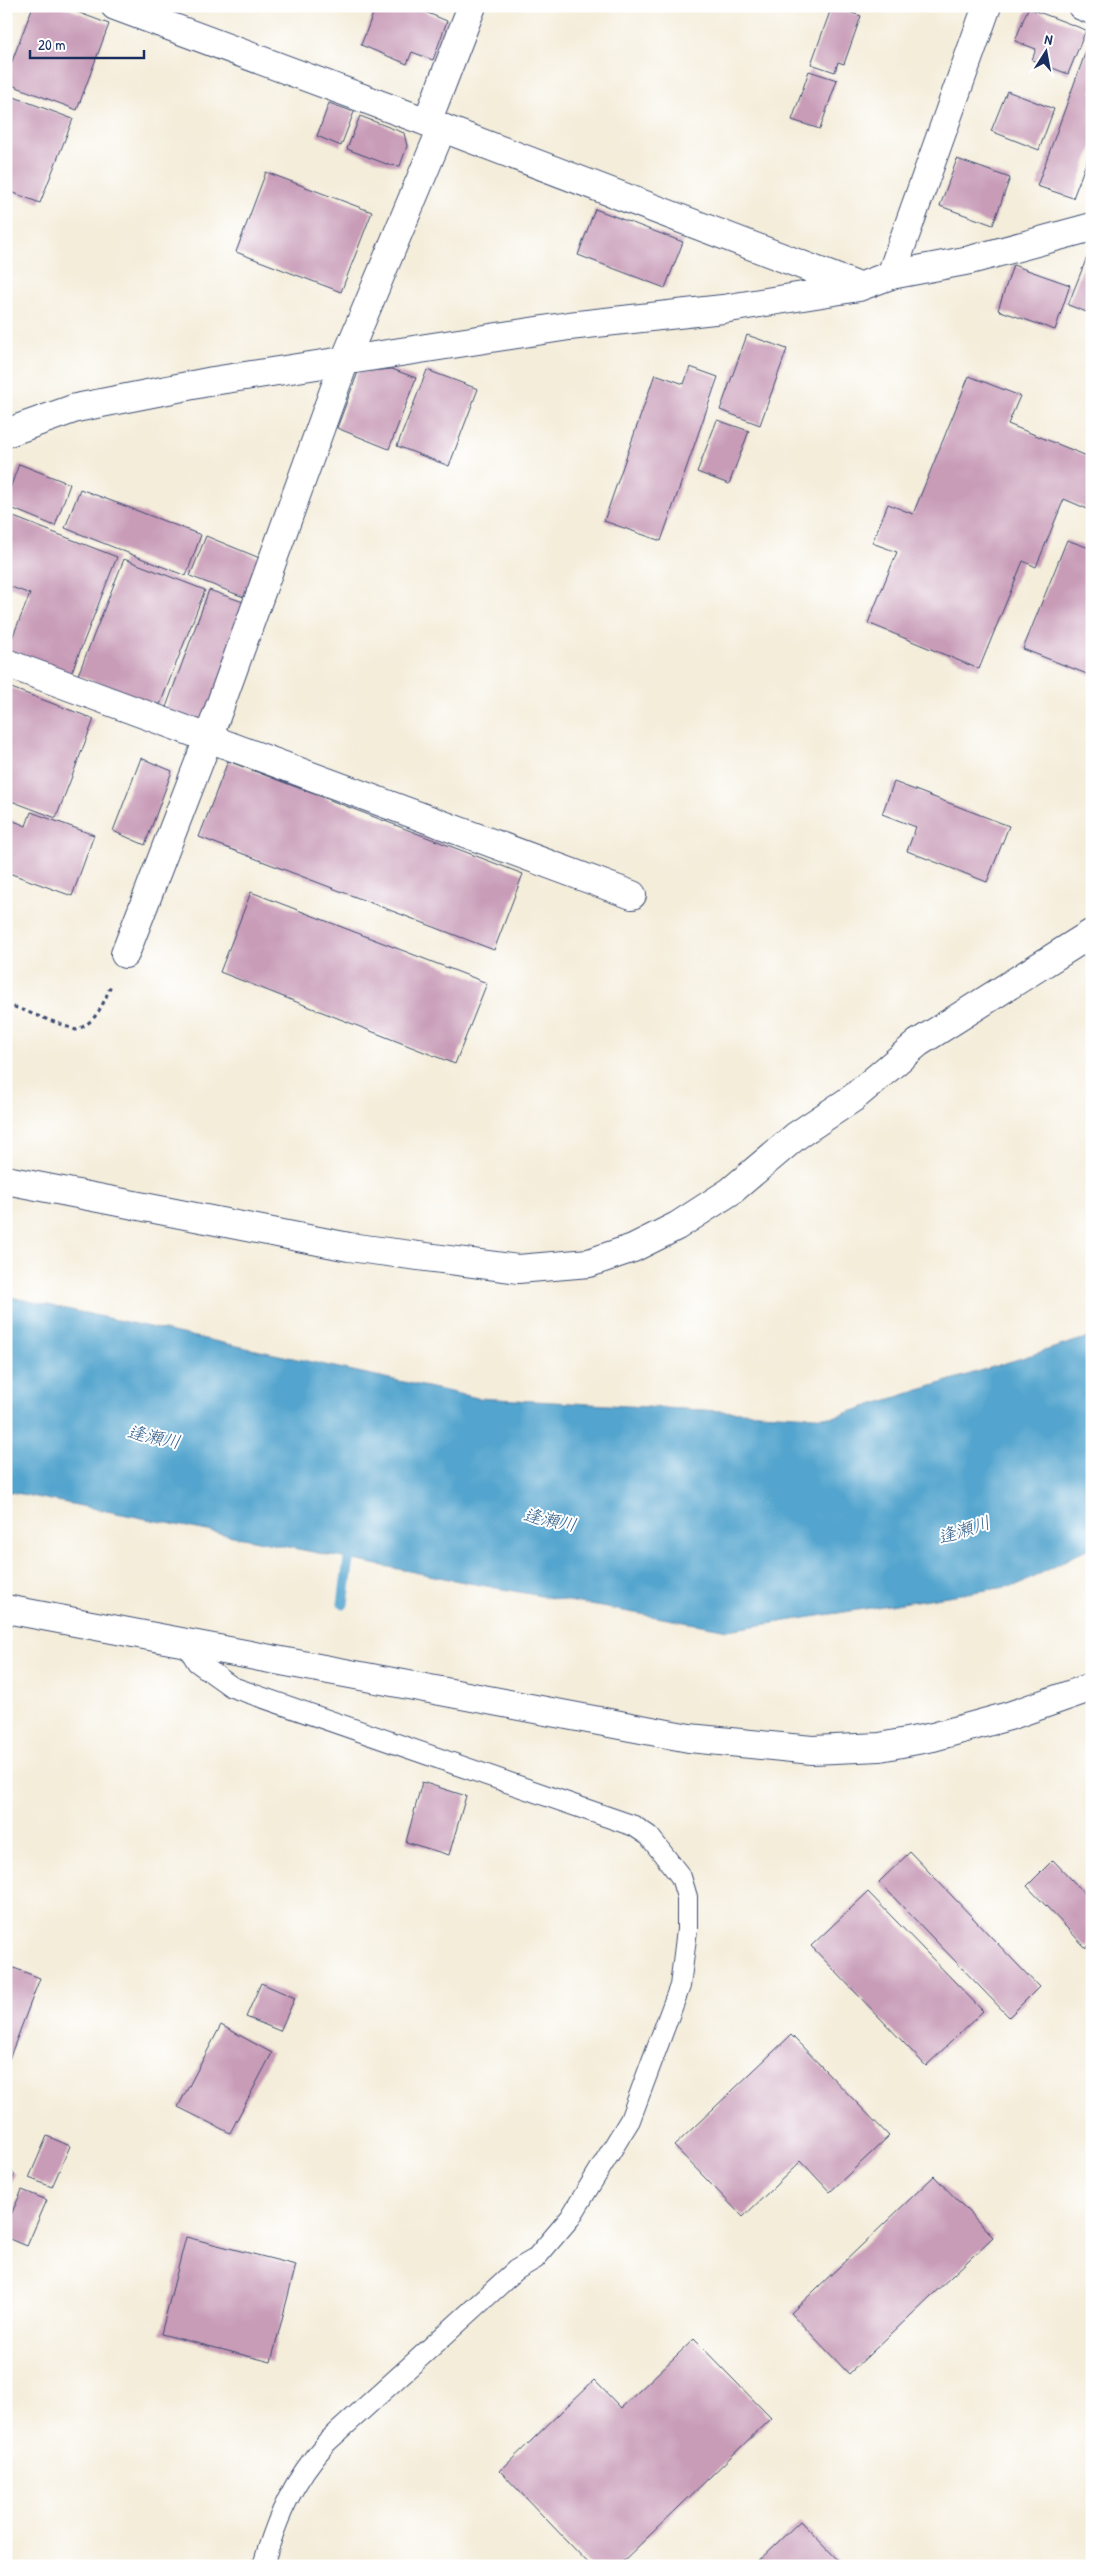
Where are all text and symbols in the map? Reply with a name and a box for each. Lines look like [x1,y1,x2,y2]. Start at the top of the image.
scale bar [30,28,144,60]
north arrow [1020,28,1070,78]
text: N [1043,29,1055,49]
text: 20 m [38,34,65,55]
water label: 逢瀬川 [125,1419,183,1454]
water label: 逢瀬川 [521,1502,579,1537]
water label: 逢瀬川 [934,1509,993,1550]

